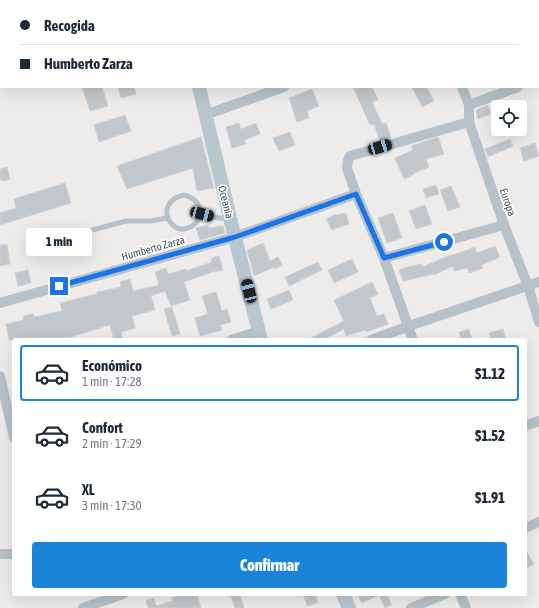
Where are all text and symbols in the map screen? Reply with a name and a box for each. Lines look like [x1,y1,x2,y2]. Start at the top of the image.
text: Recogida [44,17,95,34]
text: Humberto Zarza [44,55,133,72]
map controls [491,100,527,136]
button: locate [491,100,527,136]
car [367,138,393,156]
street label: Oceanía [216,184,236,220]
street label: Europa [498,186,518,218]
car [189,205,215,223]
callout: 1 min [26,228,92,256]
street label: Humberto Zarza [120,233,186,263]
route start [435,233,453,251]
text: 1 min [46,234,72,249]
route end [50,277,68,295]
car [240,278,258,304]
icon: car [34,355,70,391]
text: Económico [82,357,142,374]
text: $1.12 [475,365,505,382]
text: 1 min · 17:28 [82,374,142,389]
icon: car [34,417,70,453]
text: Confort [82,419,123,436]
text: $1.52 [475,427,505,444]
text: 2 min · 17:29 [82,436,142,451]
icon: car [34,479,70,515]
text: XL [82,481,95,498]
text: $1.91 [475,489,505,506]
text: 3 min · 17:30 [82,498,142,513]
button: Confirmar [32,542,507,588]

